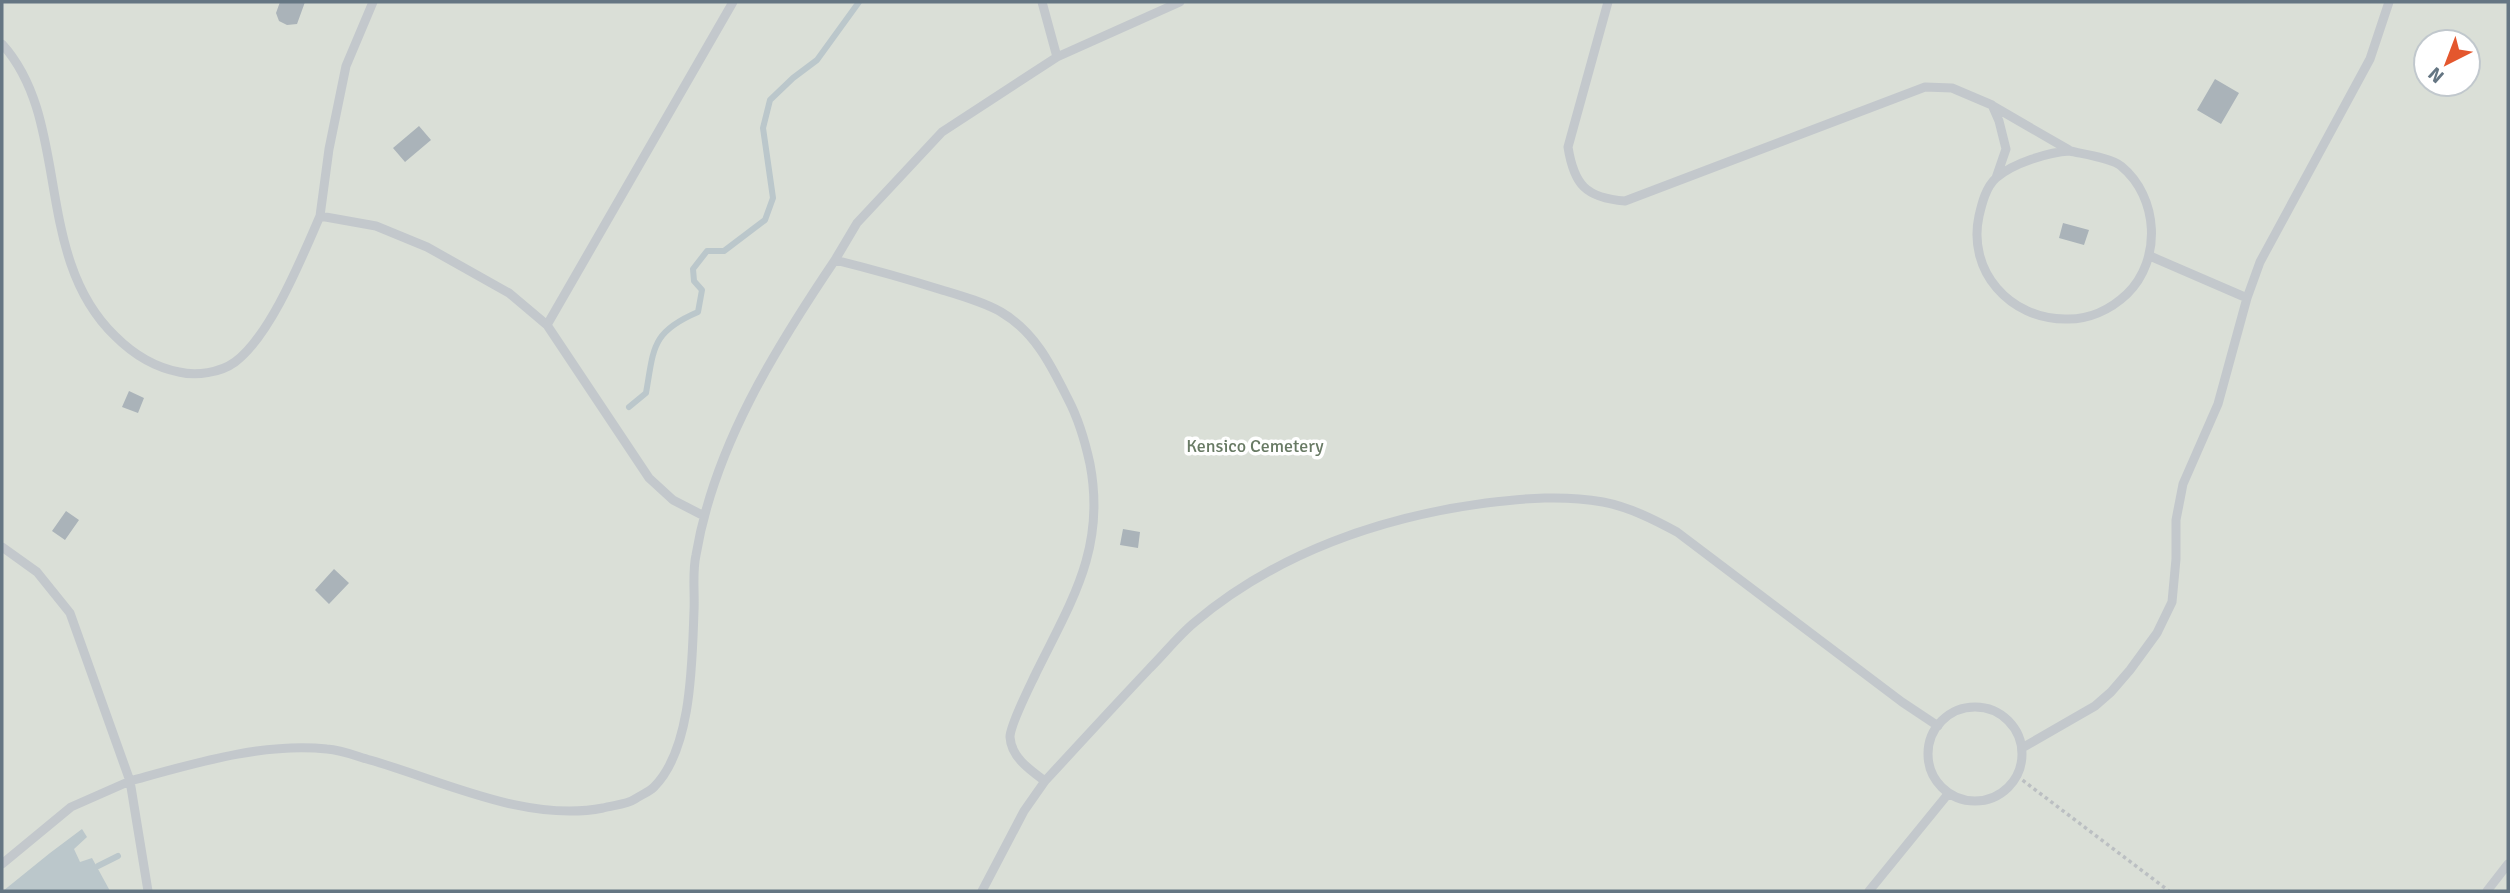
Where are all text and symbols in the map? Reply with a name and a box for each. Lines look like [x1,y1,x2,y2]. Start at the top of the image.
north arrow [2412,28,2482,98]
text: N [2423,62,2449,88]
park label: Kensico Cemetery [1186,435,1324,457]

